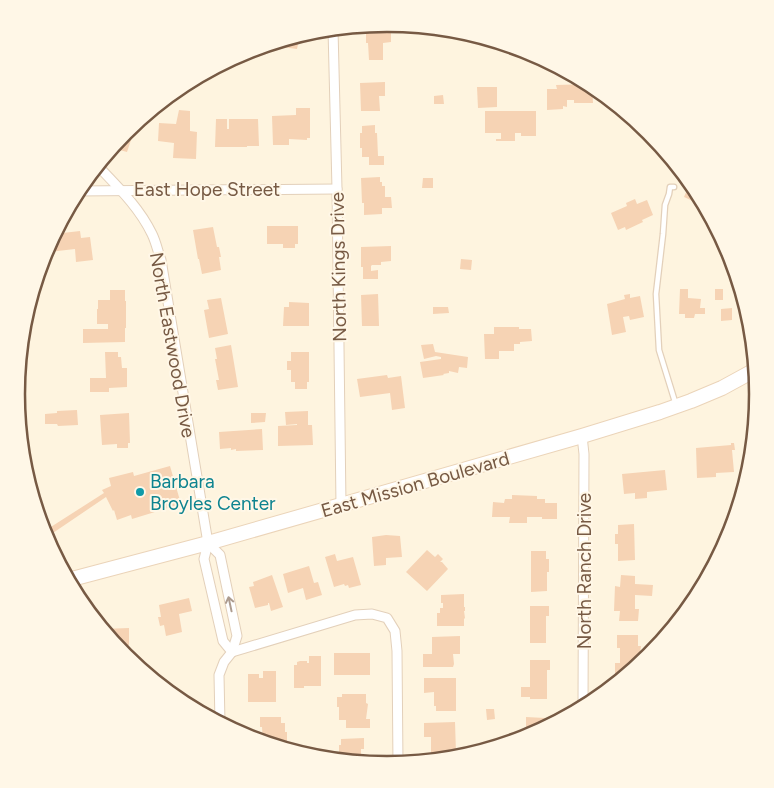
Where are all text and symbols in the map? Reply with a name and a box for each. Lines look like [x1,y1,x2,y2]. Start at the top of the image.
street label: East Hope Street [134,178,280,201]
street label: North Kings Drive [326,192,351,342]
street label: North Eastwood Drive [145,250,200,440]
street label: East Mission Boulevard [318,447,512,522]
place label: Barbara Broyles Center [150,470,276,515]
marker: Barbara Broyles Center [134,486,146,498]
street label: North Ranch Drive [573,493,596,649]
one-way arrow [225,597,234,613]

